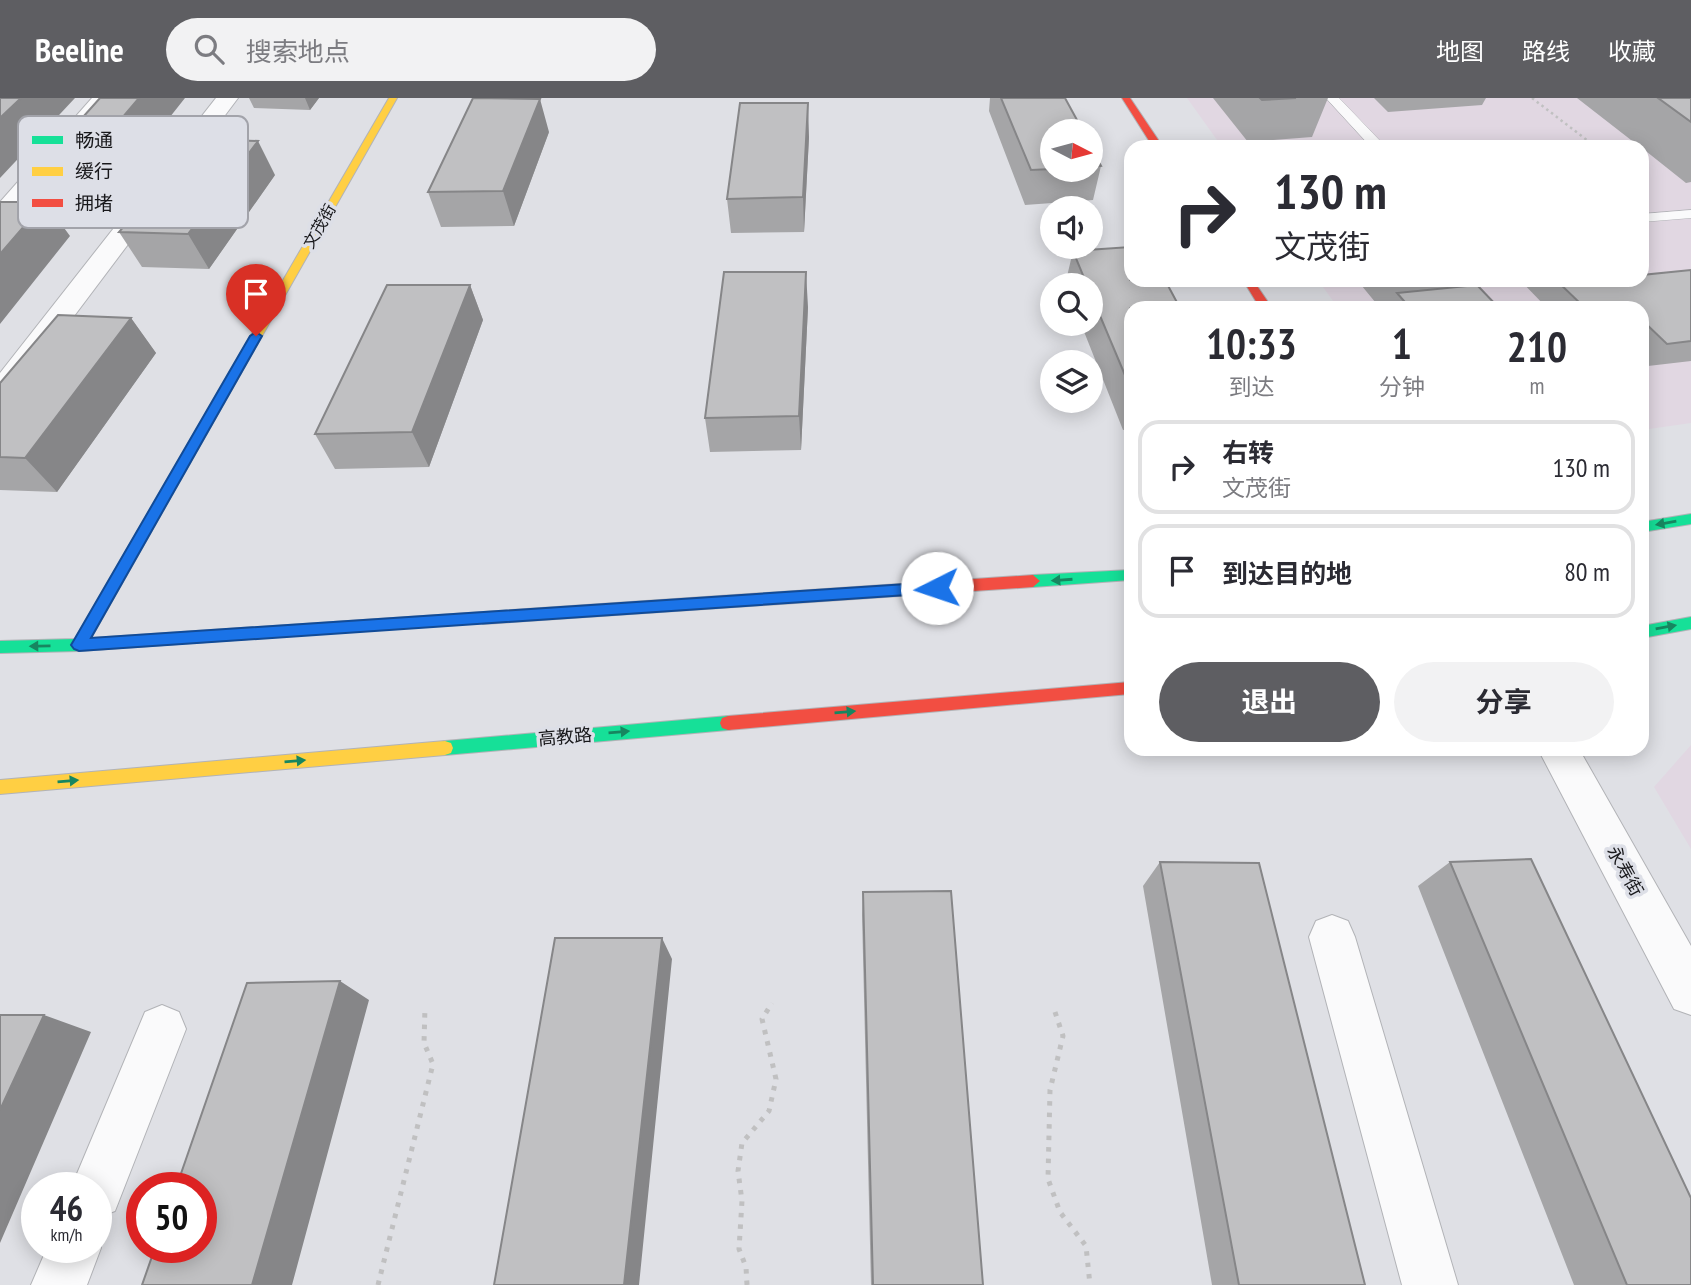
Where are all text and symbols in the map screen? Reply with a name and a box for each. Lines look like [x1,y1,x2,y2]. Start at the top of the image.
search box [166,18,656,81]
text: Beeline [35,28,124,71]
icon: search [190,30,228,68]
text: 搜索地点 [246,35,350,68]
text: 地图 [1436,36,1484,67]
text: 路线 [1522,36,1570,67]
text: 收藏 [1608,36,1656,67]
legend [18,116,248,228]
north arrow [1040,119,1102,182]
map controls [1040,119,1103,413]
text: 畅通 [75,128,113,152]
text: 缓行 [75,159,113,183]
text: 130 m [1274,159,1387,223]
icon: right [1159,168,1250,259]
text: 拥堵 [75,191,113,215]
button: sound [1040,196,1103,259]
street label: 文茂街 [298,200,340,252]
text: 文茂街 [1274,225,1370,267]
pin [226,264,286,336]
button: search [1040,273,1103,336]
icon: arrive [237,275,275,313]
text: 10:33 [1206,316,1297,371]
text: 1 [1392,316,1412,371]
text: 210 [1507,319,1567,374]
button: layers [1040,350,1103,413]
text: m [1529,371,1544,400]
text: 到达 [1228,372,1274,401]
text: 分钟 [1379,372,1425,401]
text: 右转 [1222,436,1274,469]
icon: right [1163,448,1201,486]
text: 130 m [1552,451,1610,484]
text: 文茂街 [1222,473,1291,502]
one-way arrow [1655,518,1677,529]
position arrow [900,551,974,625]
icon: arrive [1163,552,1201,590]
text: 80 m [1564,555,1610,588]
text: 到达目的地 [1222,557,1352,590]
one-way arrow [1051,574,1073,585]
one-way arrow [1655,621,1677,632]
one-way arrow [28,640,50,651]
button: 退出 [1159,662,1380,742]
button: 分享 [1394,662,1614,742]
one-way arrow [835,706,857,717]
street label: 高教路 [537,723,593,750]
one-way arrow [608,726,630,737]
one-way arrow [284,755,306,766]
one-way arrow [57,775,79,786]
street label: 永寿街 [1602,842,1649,900]
speed limit sign: 50 [126,1172,217,1263]
text: 46 [50,1185,83,1231]
text: km/h [51,1223,82,1246]

